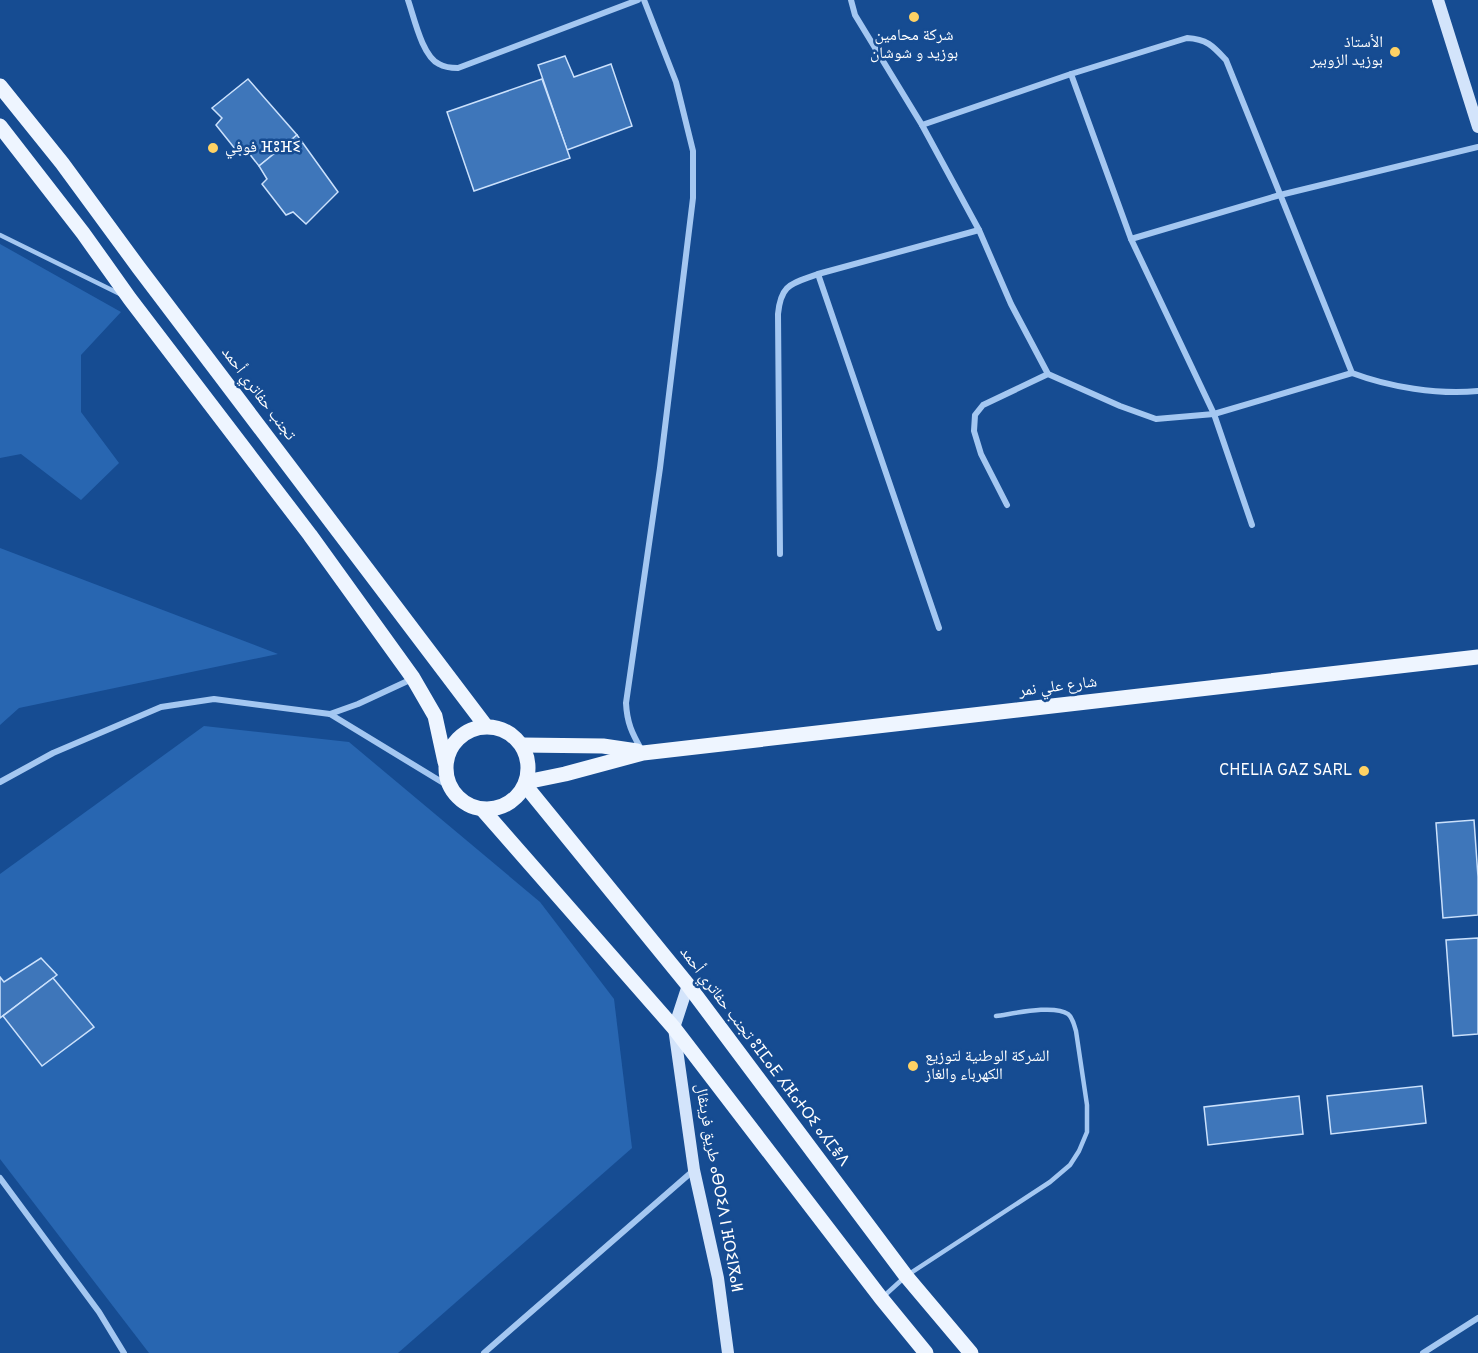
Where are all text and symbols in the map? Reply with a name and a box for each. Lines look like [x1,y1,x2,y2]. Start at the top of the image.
marker: شركة محامين بوزيد و شوشان [907,10,921,24]
place label: شركة محامين بوزيد و شوشان [870,26,958,64]
place label: الأستاذ بوزيد الزوبير [1309,33,1383,71]
marker: الأستاذ بوزيد الزوبير [1388,45,1402,59]
place label: فوفي ⴼⵓⴼⵉ [225,138,301,159]
marker: فوفي ⴼⵓⴼⵉ [206,141,220,155]
street label: تجنب حفاتري أحمد [216,343,300,446]
street label: شارع علي نمر [1017,672,1098,703]
place label: CHELIA GAZ SARL [1219,761,1352,781]
marker: CHELIA GAZ SARL [1357,764,1371,778]
street label: تجنب حفاتري أحمد ⵓⵊⵎⴰⴹ ⵃⴼⴰⵜⵔⵉ ⴰⵃⵎⴻⴷ [674,943,854,1171]
place label: الشركة الوطنية لتوزيع الكهرباء والغاز [924,1047,1050,1085]
marker: الشركة الوطنية لتوزيع الكهرباء والغاز [906,1059,920,1073]
street label: طريق فرينڨال ⴰⴱⵔⵉⴷ ⵏ ⴼⵔⵉⵏⴳⴰⵍ [690,1082,746,1294]

